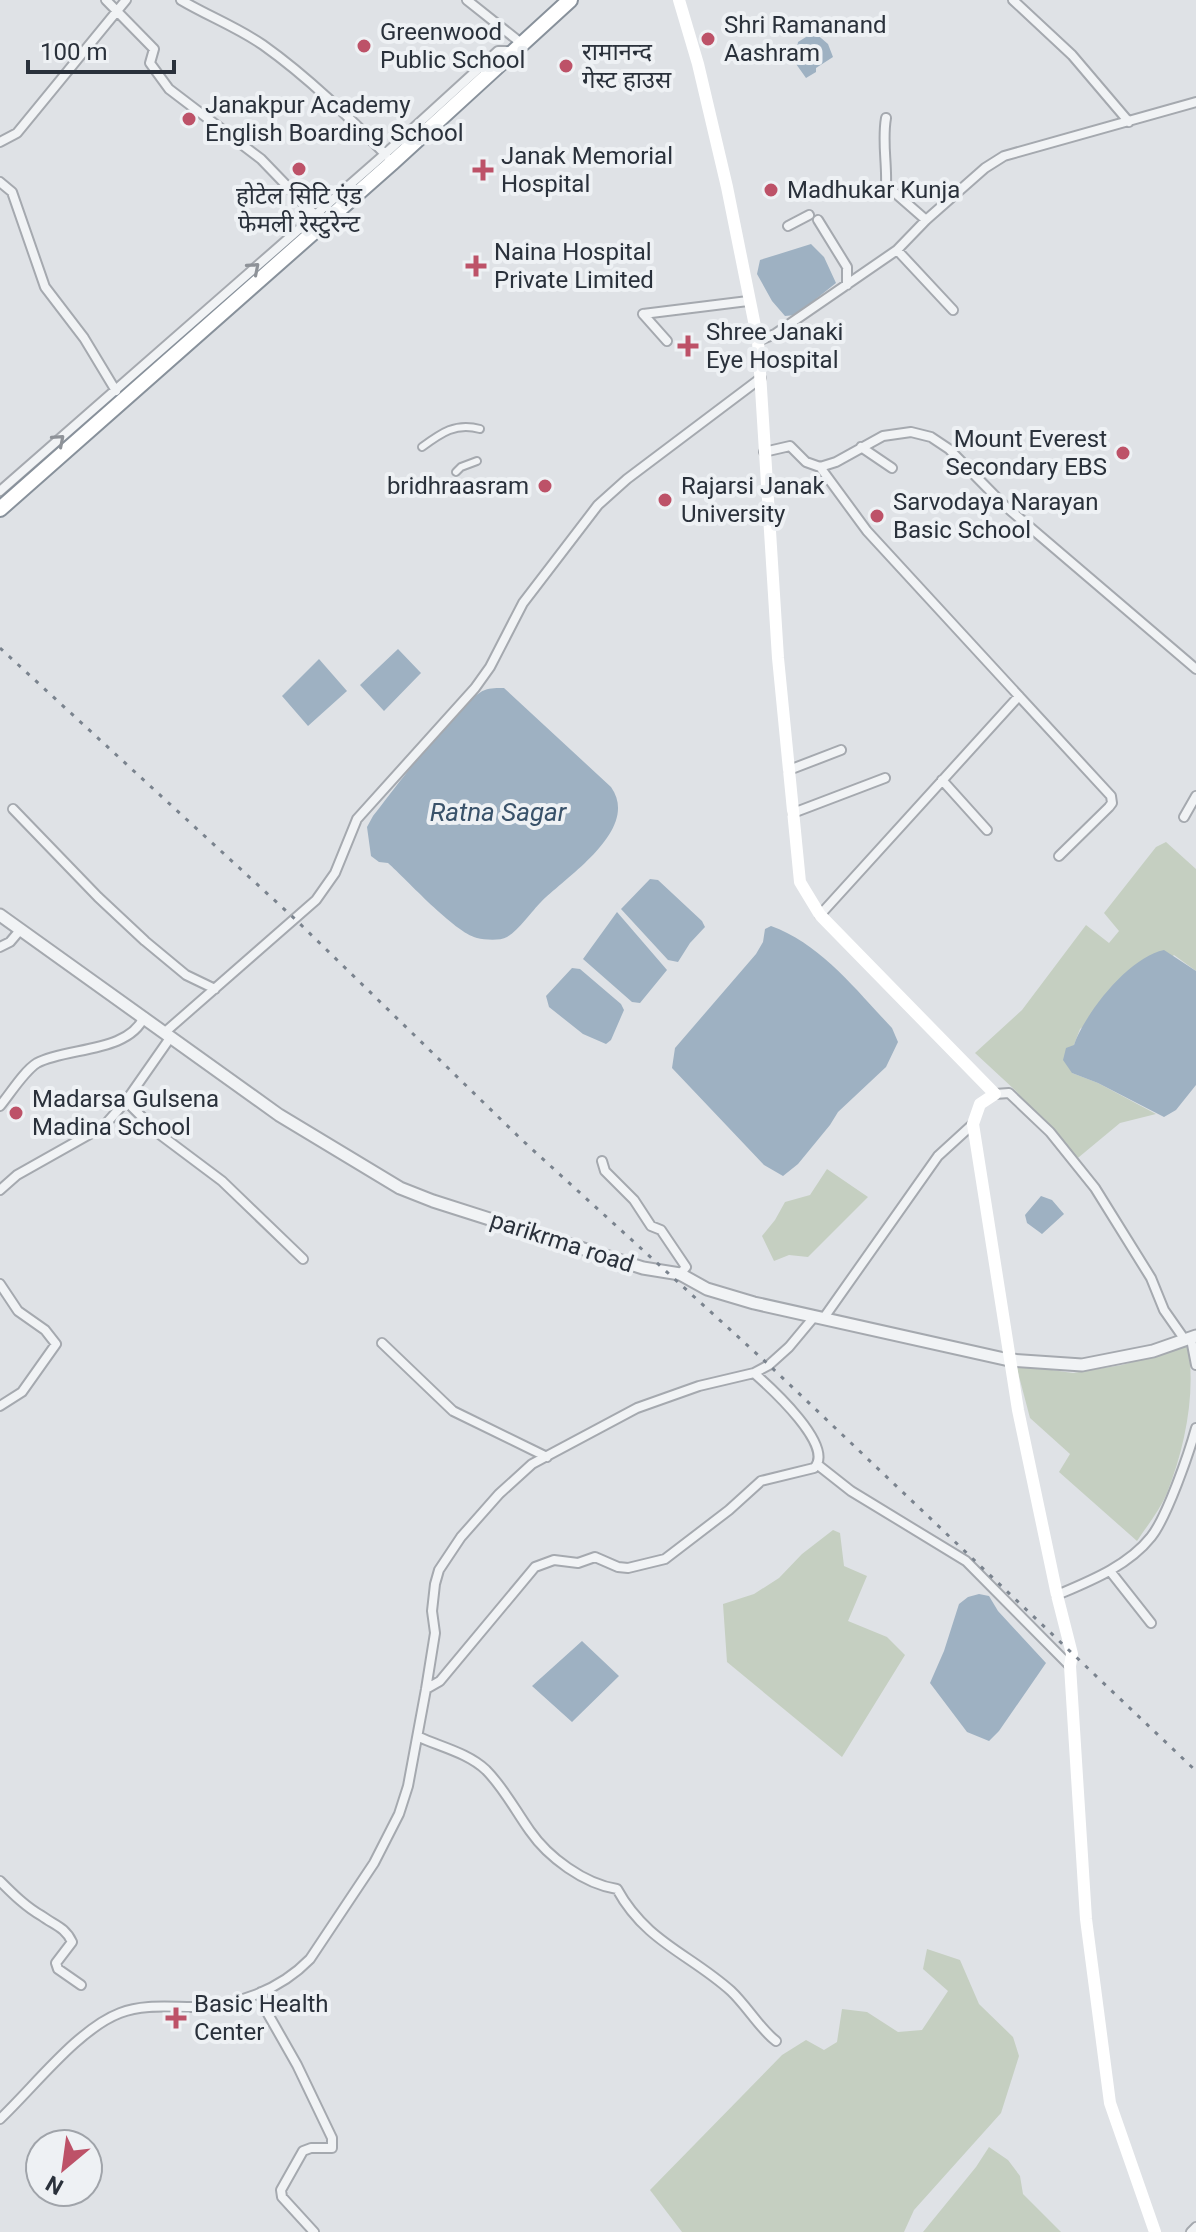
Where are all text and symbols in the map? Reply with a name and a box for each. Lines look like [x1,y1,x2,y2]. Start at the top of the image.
place label: Shri Ramanand Aashram [724,11,886,67]
place label: Greenwood Public School [380,18,525,74]
scale bar [28,24,174,74]
marker: Shri Ramanand Aashram [699,30,717,48]
marker: Greenwood Public School [355,37,373,55]
text: 100 m [40,38,107,66]
place label: रामानन्द गेस्ट हाउस [582,38,672,94]
marker: रामानन्द गेस्ट हाउस [557,57,575,75]
place label: Janakpur Academy English Boarding School [205,91,464,147]
marker: Janakpur Academy English Boarding School [180,110,198,128]
place label: Janak Memorial Hospital [501,142,673,198]
marker: Janak Memorial Hospital [472,159,494,181]
marker: होटेल सिटि एंड फेमली रेस्टुरेन्ट [290,160,308,178]
place label: Madhukar Kunja [787,176,960,204]
marker: Madhukar Kunja [762,181,780,199]
place label: होटेल सिटि एंड फेमली रेस्टुरेन्ट [236,182,363,239]
place label: Naina Hospital Private Limited [494,238,654,294]
marker: Naina Hospital Private Limited [465,255,487,277]
one-way arrow [245,264,260,278]
place label: Shree Janaki Eye Hospital [706,318,843,374]
marker: Shree Janaki Eye Hospital [677,335,699,357]
place label: Mount Everest Secondary EBS [945,425,1107,481]
one-way arrow [50,435,64,450]
marker: Mount Everest Secondary EBS [1114,444,1132,462]
place label: bridhraasram [387,472,529,500]
place label: Rajarsi Janak University [681,472,826,528]
marker: bridhraasram [536,477,554,495]
place label: Sarvodaya Narayan Basic School [893,488,1099,544]
marker: Rajarsi Janak University [656,491,674,509]
marker: Sarvodaya Narayan Basic School [868,507,886,525]
water label: Ratna Sagar [430,797,568,827]
place label: Madarsa Gulsena Madina School [32,1085,219,1141]
marker: Madarsa Gulsena Madina School [7,1104,25,1122]
street label: parikrma road [487,1206,637,1278]
place label: Basic Health Center [194,1990,329,2046]
marker: Basic Health Center [165,2007,187,2029]
north arrow [24,2128,104,2208]
text: N [42,2170,67,2200]

